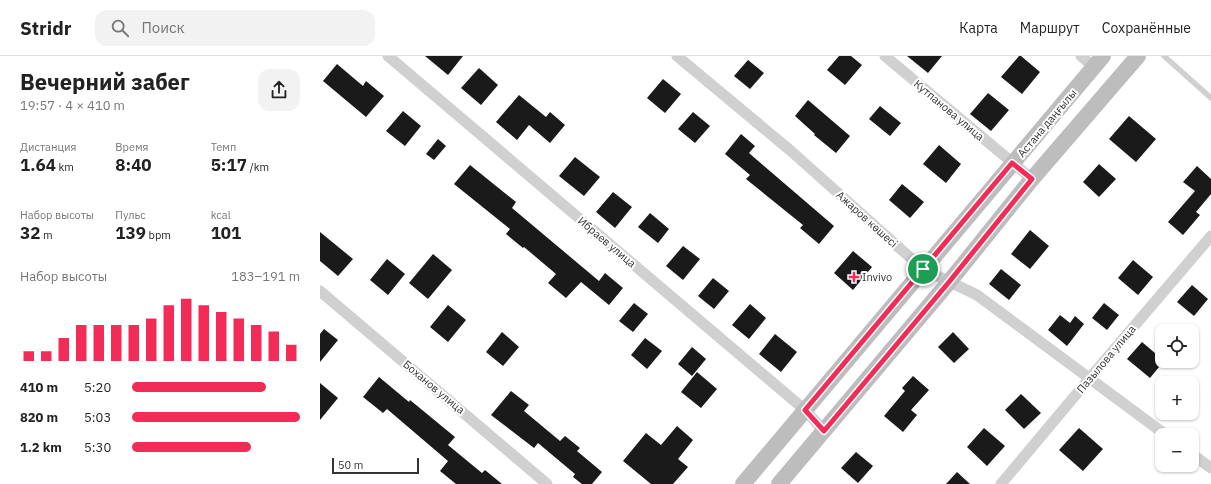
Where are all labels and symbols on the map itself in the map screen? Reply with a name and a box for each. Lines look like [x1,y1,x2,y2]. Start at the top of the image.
street label: Кутпанова улица [911,76,987,144]
street label: Астана даңғылы [1014,86,1080,160]
street label: Ажаров көшесі [833,188,901,250]
street label: Ибраев улица [575,214,639,270]
pin [906,252,940,286]
place label: Invivo [862,270,892,284]
marker: Invivo [849,272,859,282]
street label: Пазылова улица [1074,322,1139,396]
street label: Боханов улица [400,357,468,417]
scale bar [332,456,419,475]

